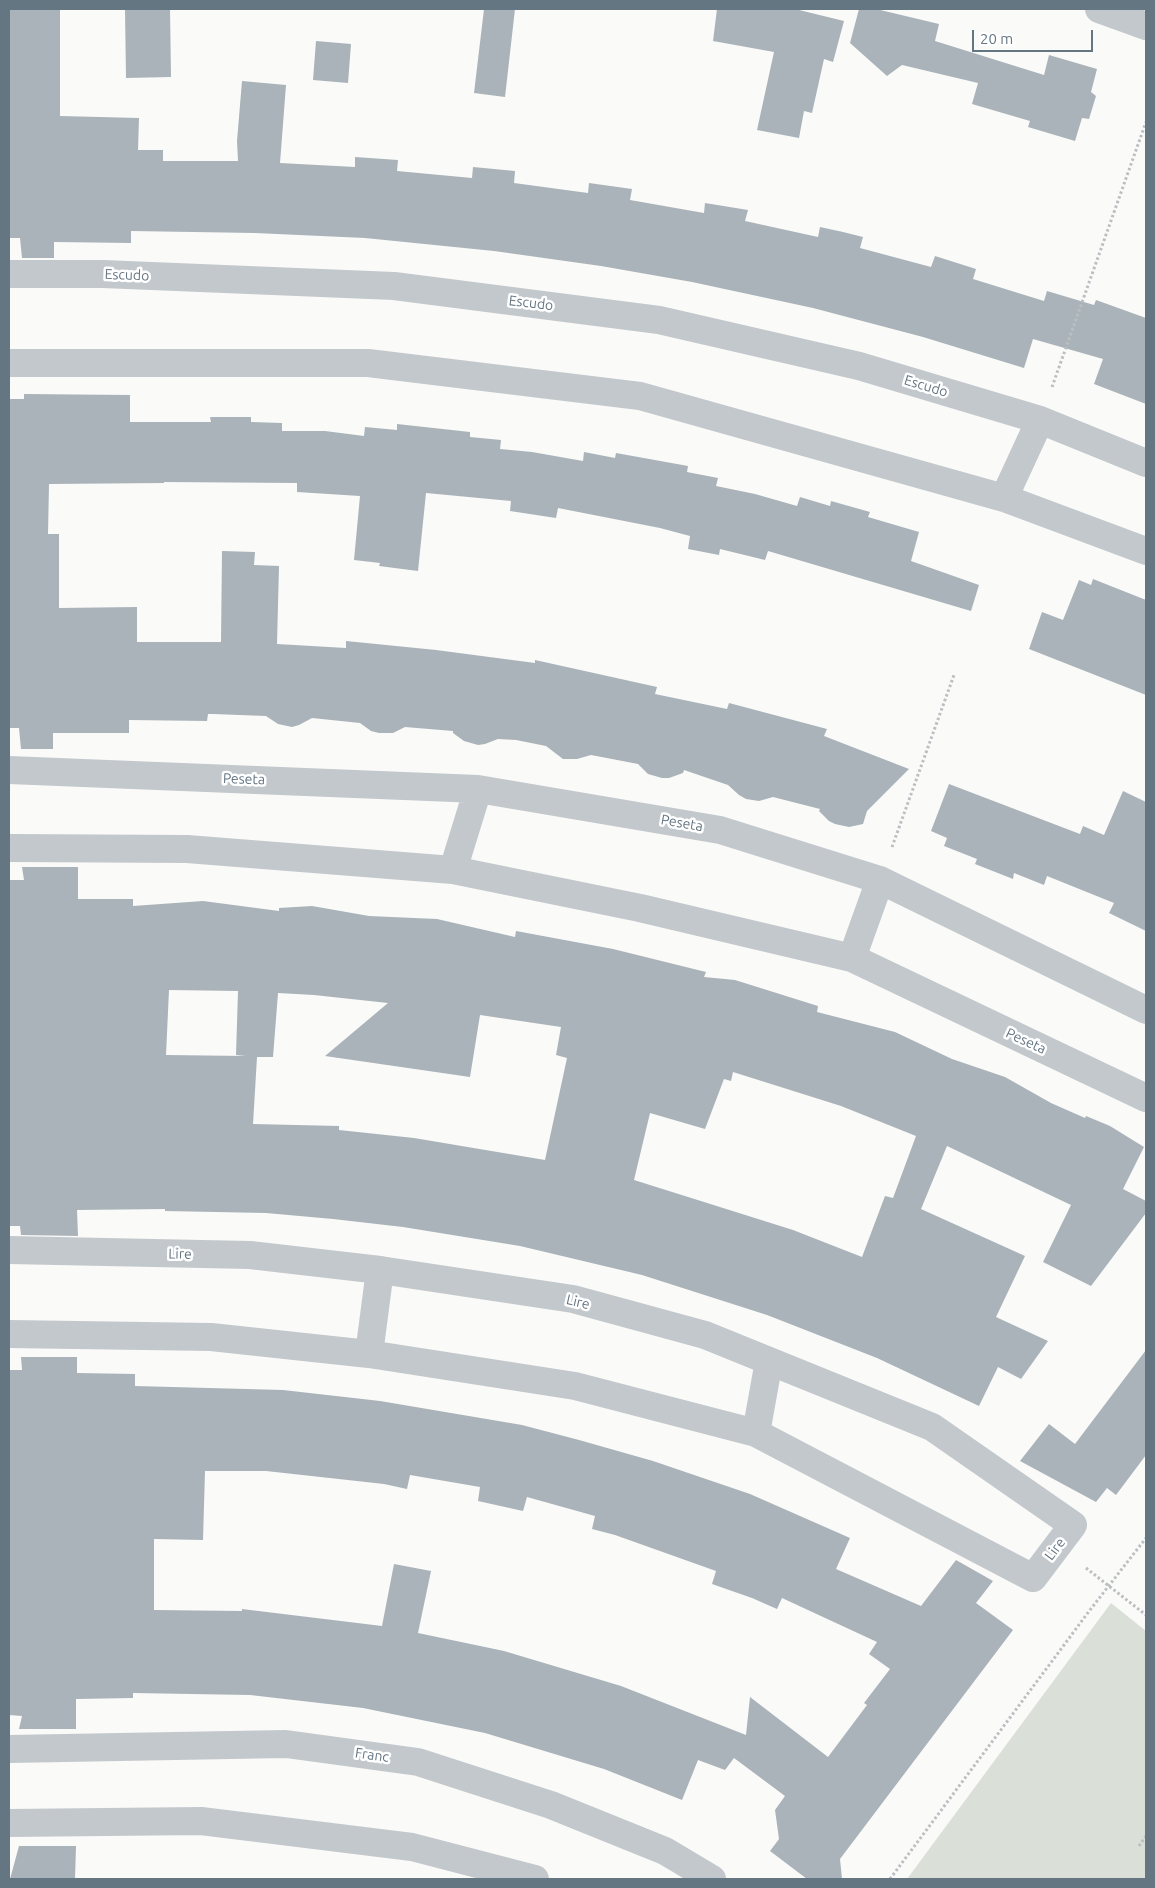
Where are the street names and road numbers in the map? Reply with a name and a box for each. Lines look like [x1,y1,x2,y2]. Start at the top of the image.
street label: Escudo [104,266,150,284]
street label: Escudo [508,292,554,314]
street label: Escudo [902,371,950,401]
street label: Peseta [223,770,265,788]
street label: Peseta [660,811,704,835]
street label: Peseta [1003,1024,1049,1058]
street label: Lire [168,1245,192,1263]
street label: Lire [565,1291,591,1313]
street label: Lire [1041,1535,1069,1563]
street label: Franc [354,1744,390,1766]

